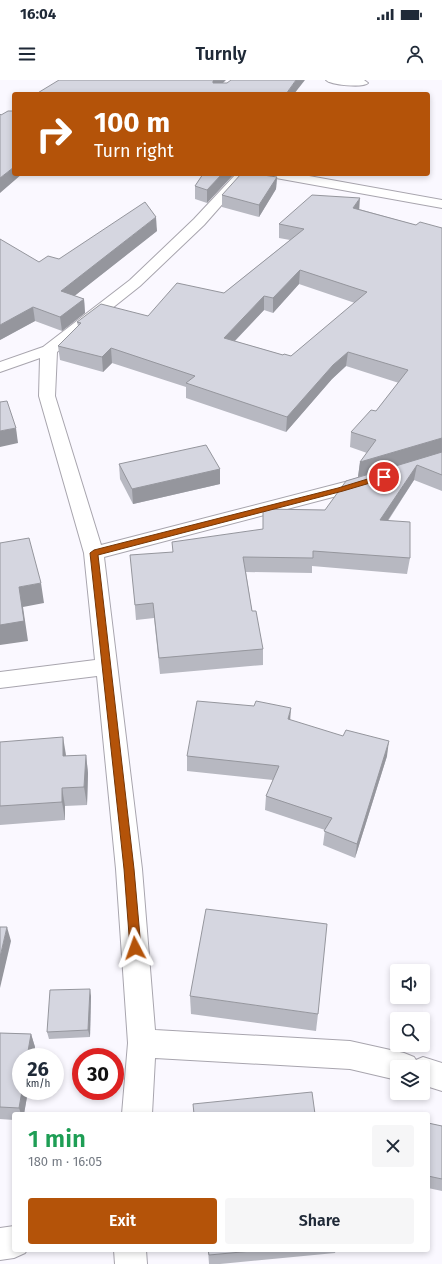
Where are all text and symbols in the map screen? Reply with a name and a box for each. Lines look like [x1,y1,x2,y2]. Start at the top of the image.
text: 16:04 [20,5,56,23]
icon: menu [16,43,38,65]
text: Turnly [195,43,247,65]
icon: person [404,43,426,65]
text: 100 m [94,106,170,139]
icon: right [28,108,80,160]
text: Turn right [94,140,174,162]
pin [367,460,401,494]
icon: arrive [373,466,395,488]
position arrow [114,927,156,969]
map controls [390,964,430,1100]
button: sound [390,964,430,1004]
button: search [390,1012,430,1052]
speed limit sign: 30 [72,1048,124,1100]
text: 26 [27,1057,49,1081]
button: layers [390,1060,430,1100]
text: km/h [26,1078,50,1090]
text: 1 min [28,1125,86,1153]
button: close [372,1125,414,1167]
text: 180 m · 16:05 [28,1154,102,1169]
button: Exit [28,1198,217,1244]
button: Share [225,1198,414,1244]

